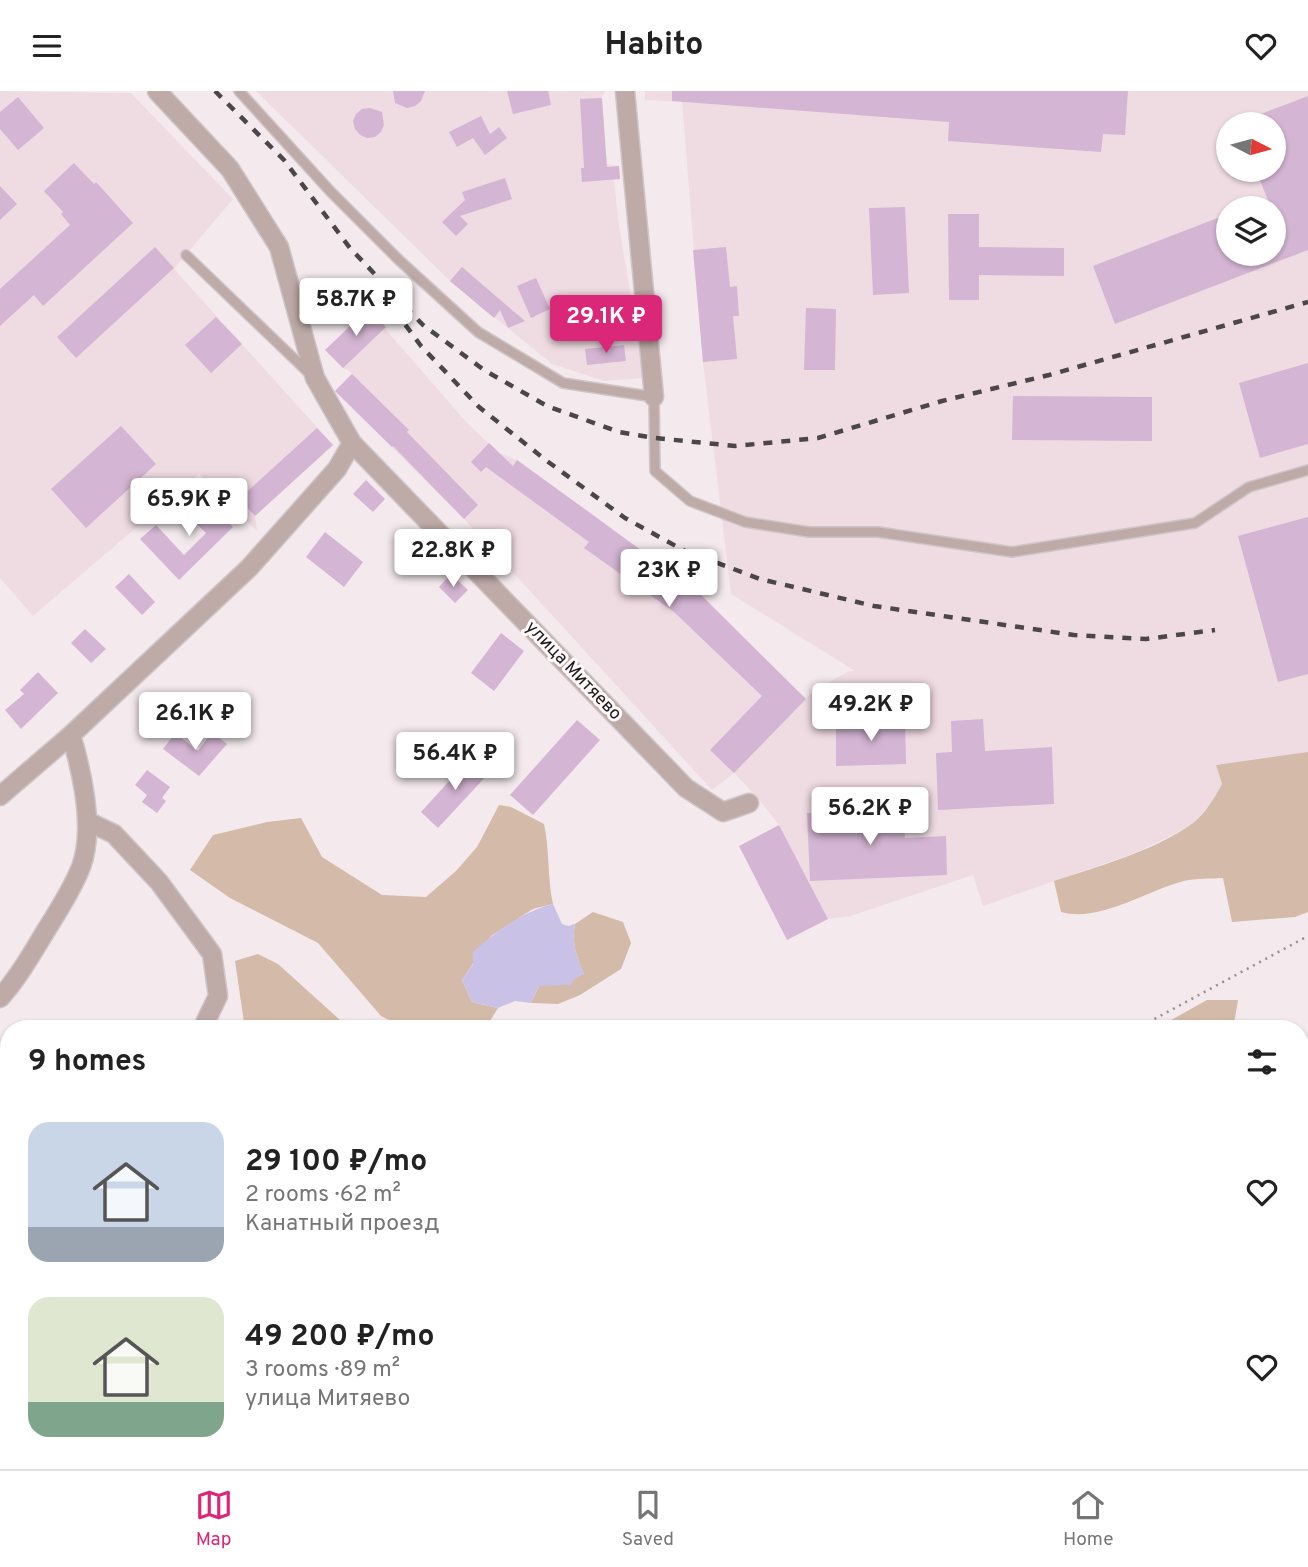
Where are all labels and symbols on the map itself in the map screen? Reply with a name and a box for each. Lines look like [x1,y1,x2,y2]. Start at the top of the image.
north arrow [1216,112,1286,182]
pin: 58.7K ₽ [291,279,421,338]
pin: 29.1K ₽ [541,295,671,355]
pin: 65.9K ₽ [124,479,254,538]
pin: 22.8K ₽ [388,529,518,589]
pin: 23K ₽ [620,549,718,609]
street label: улица Митяево [520,617,626,726]
pin: 49.2K ₽ [806,683,936,743]
pin: 26.1K ₽ [130,693,260,752]
pin: 56.4K ₽ [390,733,520,792]
pin: 56.2K ₽ [805,787,935,847]

